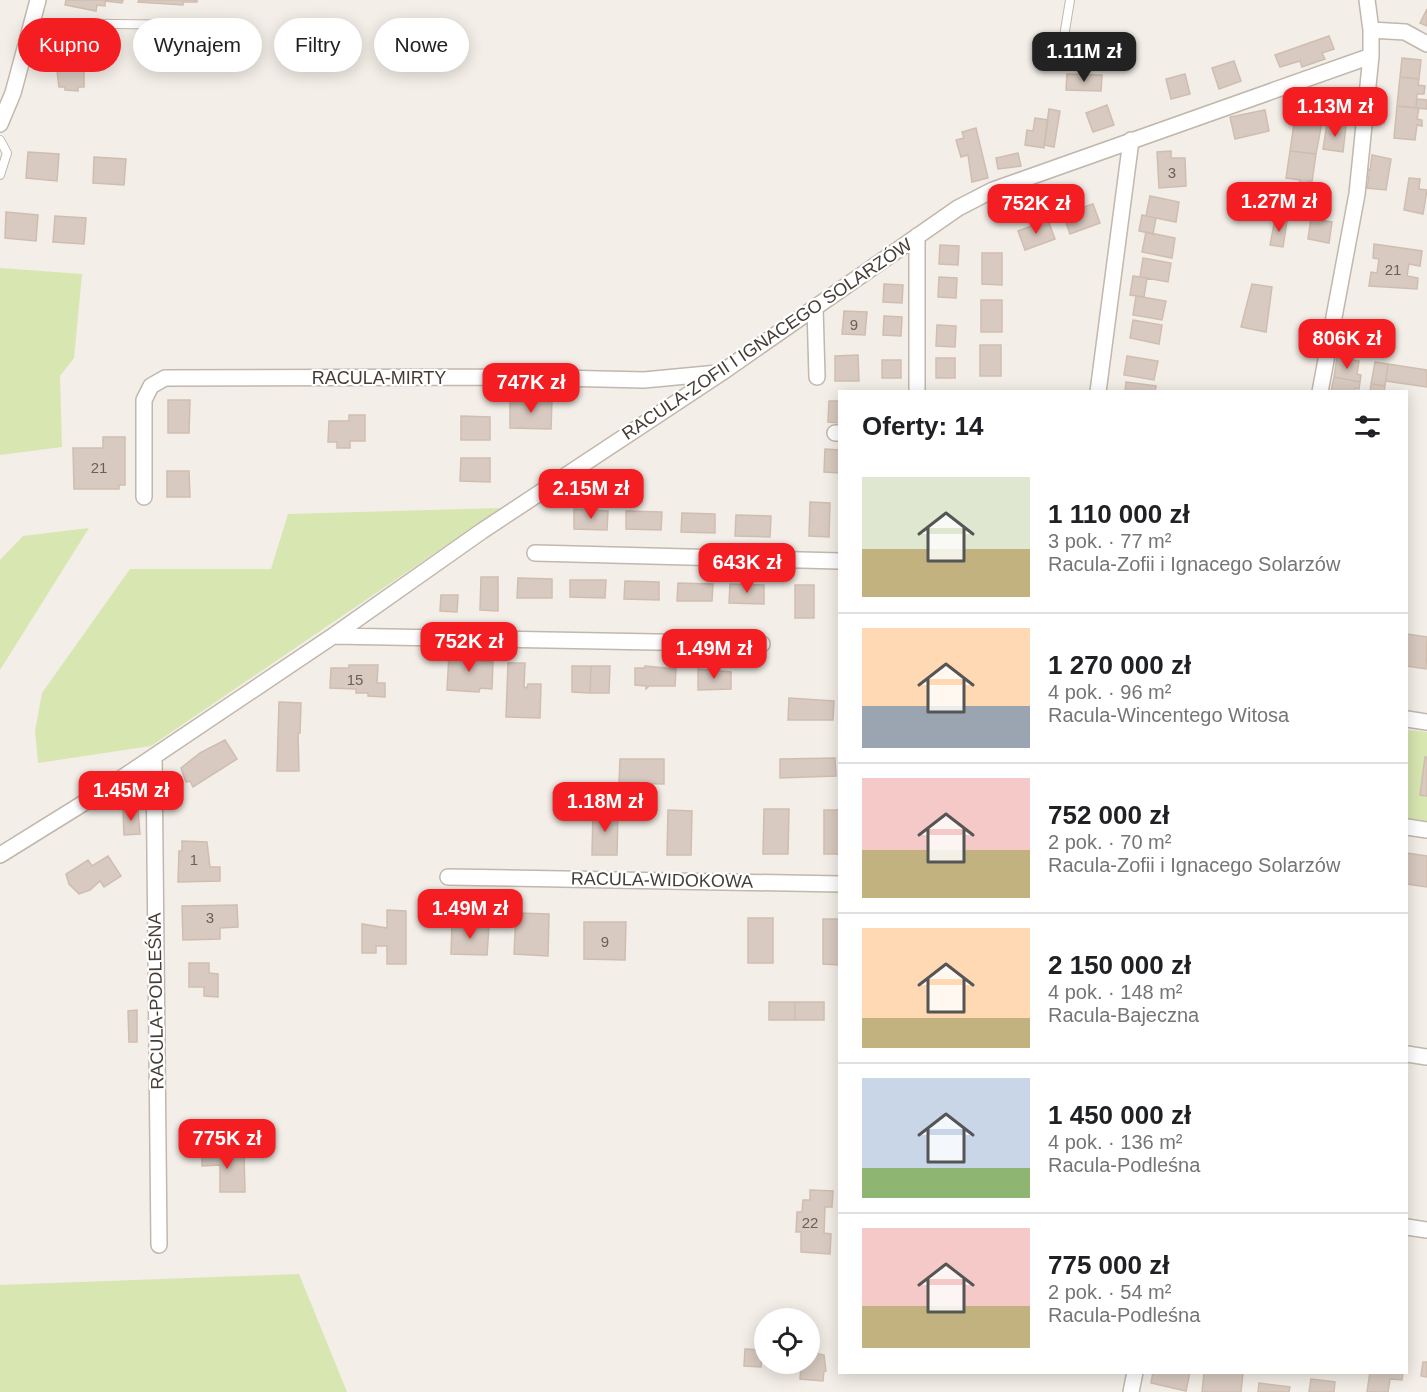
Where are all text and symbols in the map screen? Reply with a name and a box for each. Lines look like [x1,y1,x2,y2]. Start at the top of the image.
chip: Kupno [18,18,121,72]
chip: Wynajem [133,18,262,72]
chip: Filtry [274,18,362,72]
chip: Nowe [374,18,469,72]
pin: 1.11M zł [1022,32,1146,83]
text: 1.11M zł [1046,40,1122,62]
pin: 1.13M zł [1273,87,1397,138]
text: 1.13M zł [1297,95,1373,117]
house number: 3 [1168,164,1176,181]
pin: 1.27M zł [1217,182,1341,233]
pin: 752K zł [981,184,1091,235]
text: 1.27M zł [1241,190,1317,212]
text: 752K zł [1002,192,1070,214]
street label: RACULA-ZOFII I IGNACEGO SOLARZÓW [618,233,916,444]
house number: 21 [1385,261,1401,278]
house number: 9 [850,316,858,333]
pin: 806K zł [1292,319,1402,370]
text: 806K zł [1313,327,1381,349]
pin: 747K zł [476,363,586,414]
street label: RACULA-MIRTY [312,368,446,388]
text: 747K zł [497,371,565,393]
icon: filters [1351,410,1384,443]
text: Oferty: 14 [862,411,983,441]
house number: 21 [91,459,107,476]
pin: 2.15M zł [529,469,653,520]
text: 2.15M zł [553,477,629,499]
text: 1 110 000 zł [1048,499,1190,529]
icon: home [910,501,982,573]
text: 3 pok. · 77 m² [1048,530,1171,552]
pin: 643K zł [692,543,802,594]
text: 643K zł [713,551,781,573]
text: Racula-Zofii i Ignacego Solarzów [1048,553,1340,575]
pin: 752K zł [414,622,524,673]
pin: 1.49M zł [652,629,776,680]
text: 752K zł [435,630,503,652]
text: 1.49M zł [676,637,752,659]
text: 1 270 000 zł [1048,650,1191,680]
icon: home [910,652,982,724]
house number: 15 [347,671,363,688]
text: 4 pok. · 96 m² [1048,681,1171,703]
text: Racula-Wincentego Witosa [1048,704,1289,726]
pin: 1.45M zł [69,771,193,822]
text: 1.45M zł [93,779,169,801]
pin: 1.18M zł [543,782,667,833]
text: 1.18M zł [567,790,643,812]
text: 752 000 zł [1048,800,1169,830]
icon: home [910,802,982,874]
text: 2 pok. · 70 m² [1048,831,1171,853]
house number: 1 [190,851,198,868]
text: Racula-Zofii i Ignacego Solarzów [1048,854,1340,876]
street label: RACULA-WIDOKOWA [571,868,753,892]
pin: 1.49M zł [408,889,532,940]
text: 1.49M zł [432,897,508,919]
house number: 3 [206,909,214,926]
street label: RACULA-PODLEŚNA [143,912,168,1090]
house number: 9 [601,933,609,950]
text: 2 150 000 zł [1048,950,1191,980]
icon: home [910,952,982,1024]
text: 4 pok. · 148 m² [1048,981,1183,1003]
text: Racula-Bajeczna [1048,1004,1199,1026]
text: 1 450 000 zł [1048,1100,1191,1130]
icon: home [910,1102,982,1174]
pin: 775K zł [172,1119,282,1170]
text: 775K zł [193,1127,261,1149]
text: 4 pok. · 136 m² [1048,1131,1183,1153]
text: Racula-Podleśna [1048,1154,1200,1176]
house number: 22 [802,1214,818,1231]
text: 775 000 zł [1048,1250,1169,1280]
icon: home [910,1252,982,1324]
text: 2 pok. · 54 m² [1048,1281,1171,1303]
text: Racula-Podleśna [1048,1304,1200,1326]
map controls [754,1308,820,1374]
button: locate [754,1308,820,1374]

